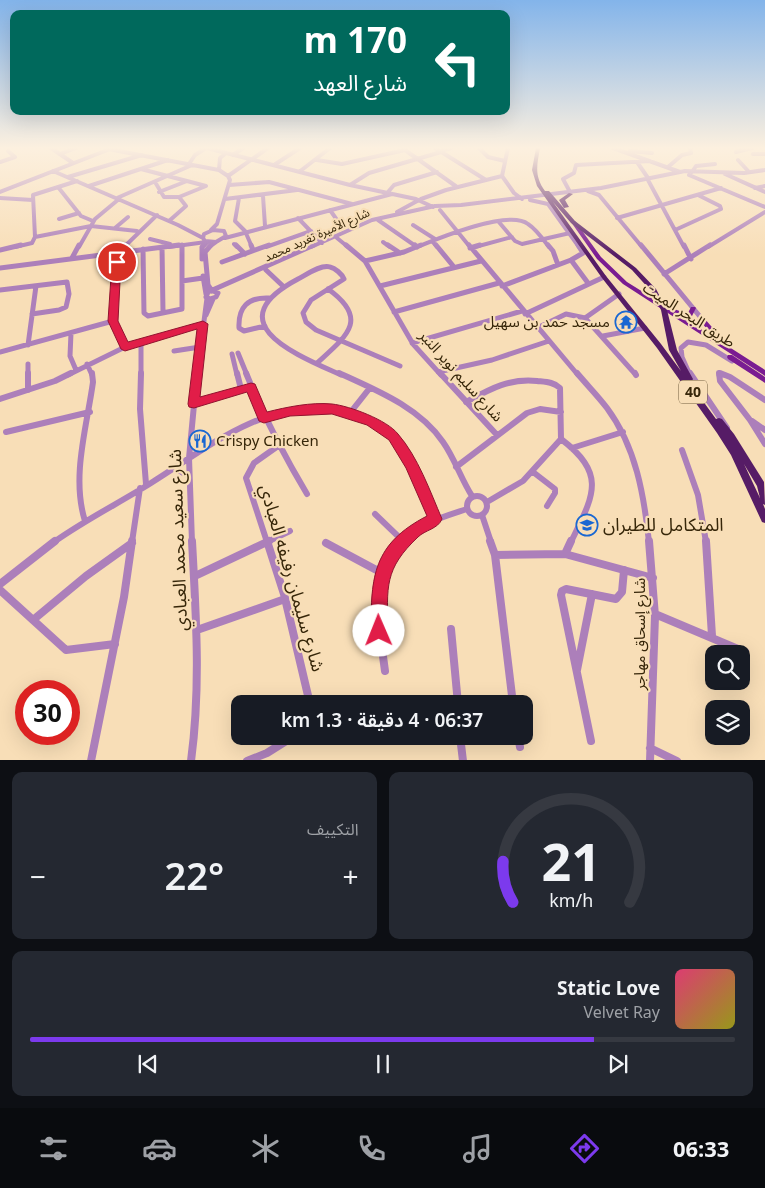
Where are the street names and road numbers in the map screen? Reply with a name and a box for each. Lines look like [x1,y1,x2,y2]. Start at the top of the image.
street label: شارع الأميرة تغريد محمد [261,204,373,266]
street label: طريق البحر الميت [639,277,740,352]
street label: شارع سليم نوير النبر [412,325,508,427]
road number: 40 [679,381,707,404]
street label: شارع سعيد محمد العبادي [162,449,195,631]
street label: شارع سليمان رفيفه العبادي [252,481,331,675]
street label: شارع إسحاق مهاجر [629,578,652,691]

